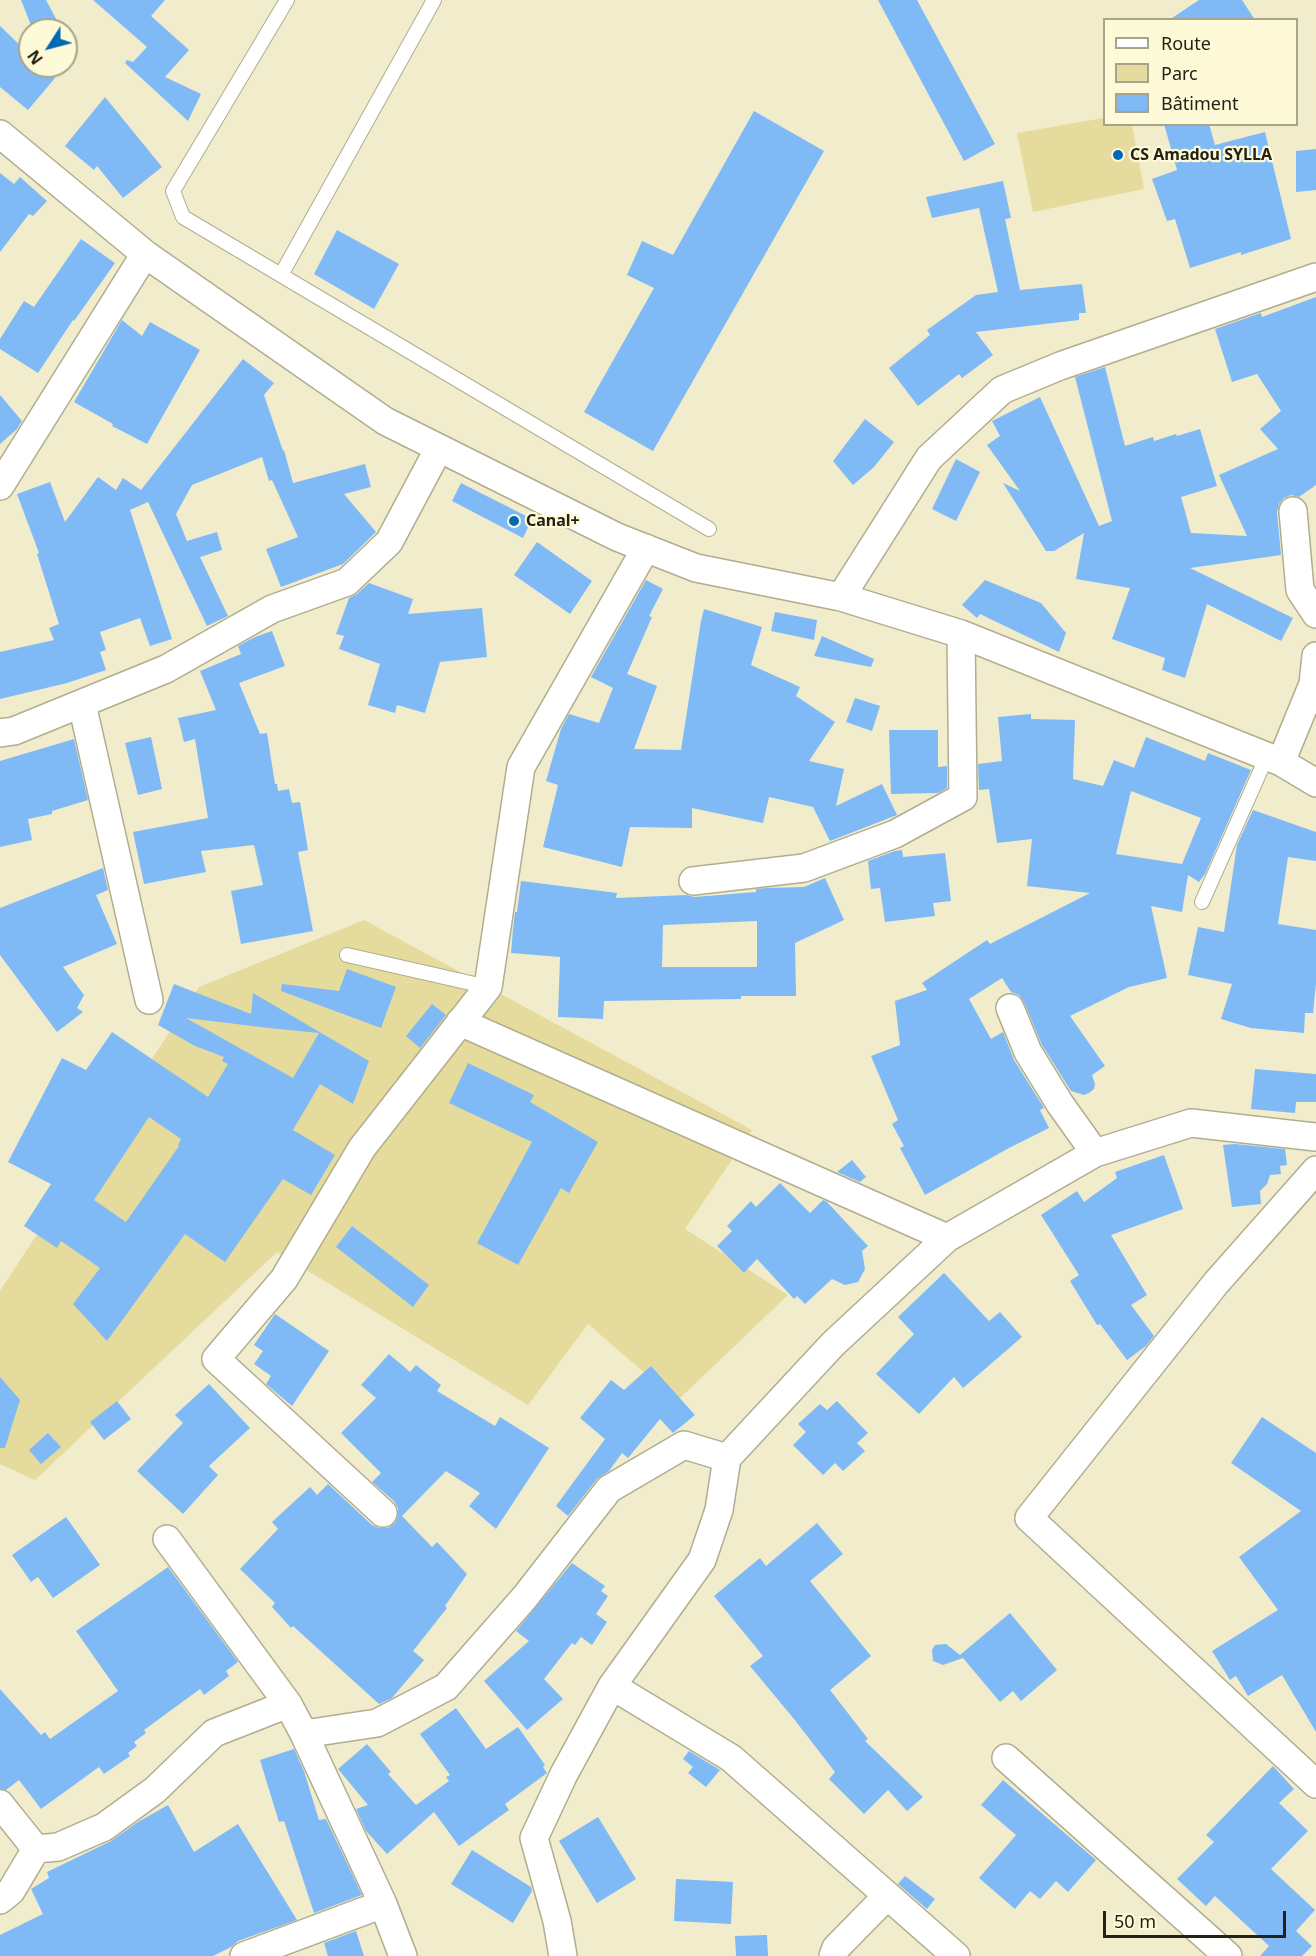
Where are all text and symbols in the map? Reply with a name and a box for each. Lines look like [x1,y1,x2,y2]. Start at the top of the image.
north arrow [18,18,78,78]
legend [1103,18,1298,126]
text: Route [1161,31,1211,55]
text: N [22,46,48,69]
text: Parc [1161,61,1198,85]
text: Bâtiment [1161,91,1239,115]
place label: CS Amadou SYLLA [1130,145,1272,165]
marker: CS Amadou SYLLA [1111,148,1125,162]
place label: Canal+ [526,511,580,531]
marker: Canal+ [507,514,521,528]
scale bar [1106,1899,1289,1937]
text: 50 m [1114,1909,1156,1933]

